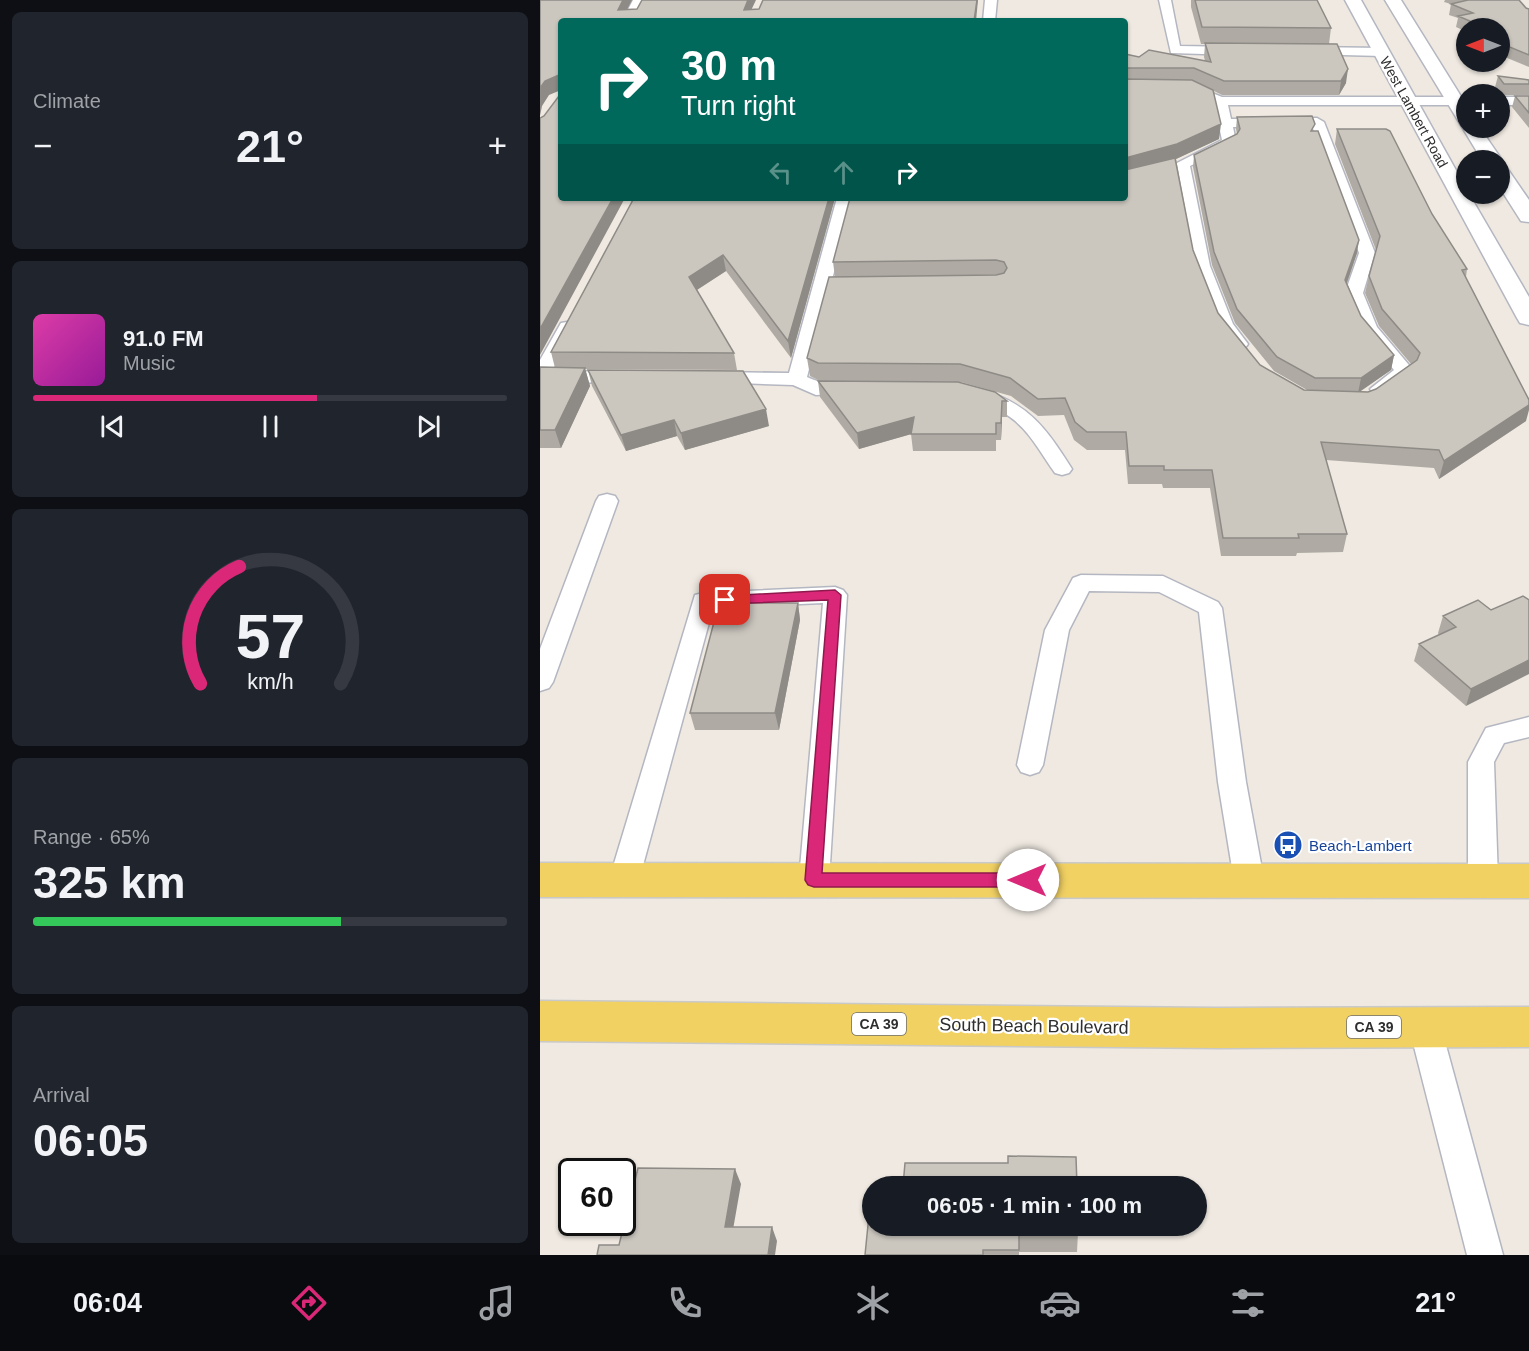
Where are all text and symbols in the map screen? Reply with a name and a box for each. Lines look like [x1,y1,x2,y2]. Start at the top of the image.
north arrow [1456,18,1510,72]
map controls [1456,18,1510,204]
icon: right [582,42,660,120]
text: 30 m [681,42,777,89]
street label: West Lambert Road [1377,54,1451,170]
button: + [1456,84,1510,138]
text: Climate [33,90,101,112]
text: Turn right [681,91,796,121]
text: 21° [236,121,304,172]
text: − [33,127,52,164]
text: + [488,127,507,164]
button: − [1456,150,1510,204]
icon: left [764,156,797,189]
icon: ahead [827,156,860,189]
icon: right [890,156,923,189]
text: 91.0 FM [123,326,204,351]
text: Music [123,352,175,374]
icon: previous [96,410,129,443]
icon: pause [254,410,287,443]
icon: next [412,410,445,443]
pin [699,574,750,625]
icon: arrive [708,583,741,616]
text: 57 [235,603,305,672]
text: km/h [247,671,293,695]
text: Range · 65% [33,826,150,848]
bus stop icon: Beach-Lambert [1272,829,1304,861]
place label: Beach-Lambert [1309,837,1412,854]
position arrow [996,848,1060,912]
text: 325 km [33,857,186,908]
road number: CA 39 [852,1013,906,1035]
street label: South Beach Boulevard [939,1014,1129,1038]
road number: CA 39 [1347,1016,1401,1038]
text: Arrival [33,1084,90,1106]
text: 06:05 [33,1115,148,1166]
speed limit sign: 60 [558,1158,636,1236]
text: 06:05 · 1 min · 100 m [927,1193,1142,1218]
icon: directions [288,1282,330,1324]
icon: music [476,1282,518,1324]
icon: phone [664,1282,706,1324]
icon: climate [852,1282,894,1324]
icon: car [1039,1282,1081,1324]
icon: filters [1227,1282,1269,1324]
text: 06:04 [73,1288,142,1318]
text: 21° [1415,1288,1456,1318]

